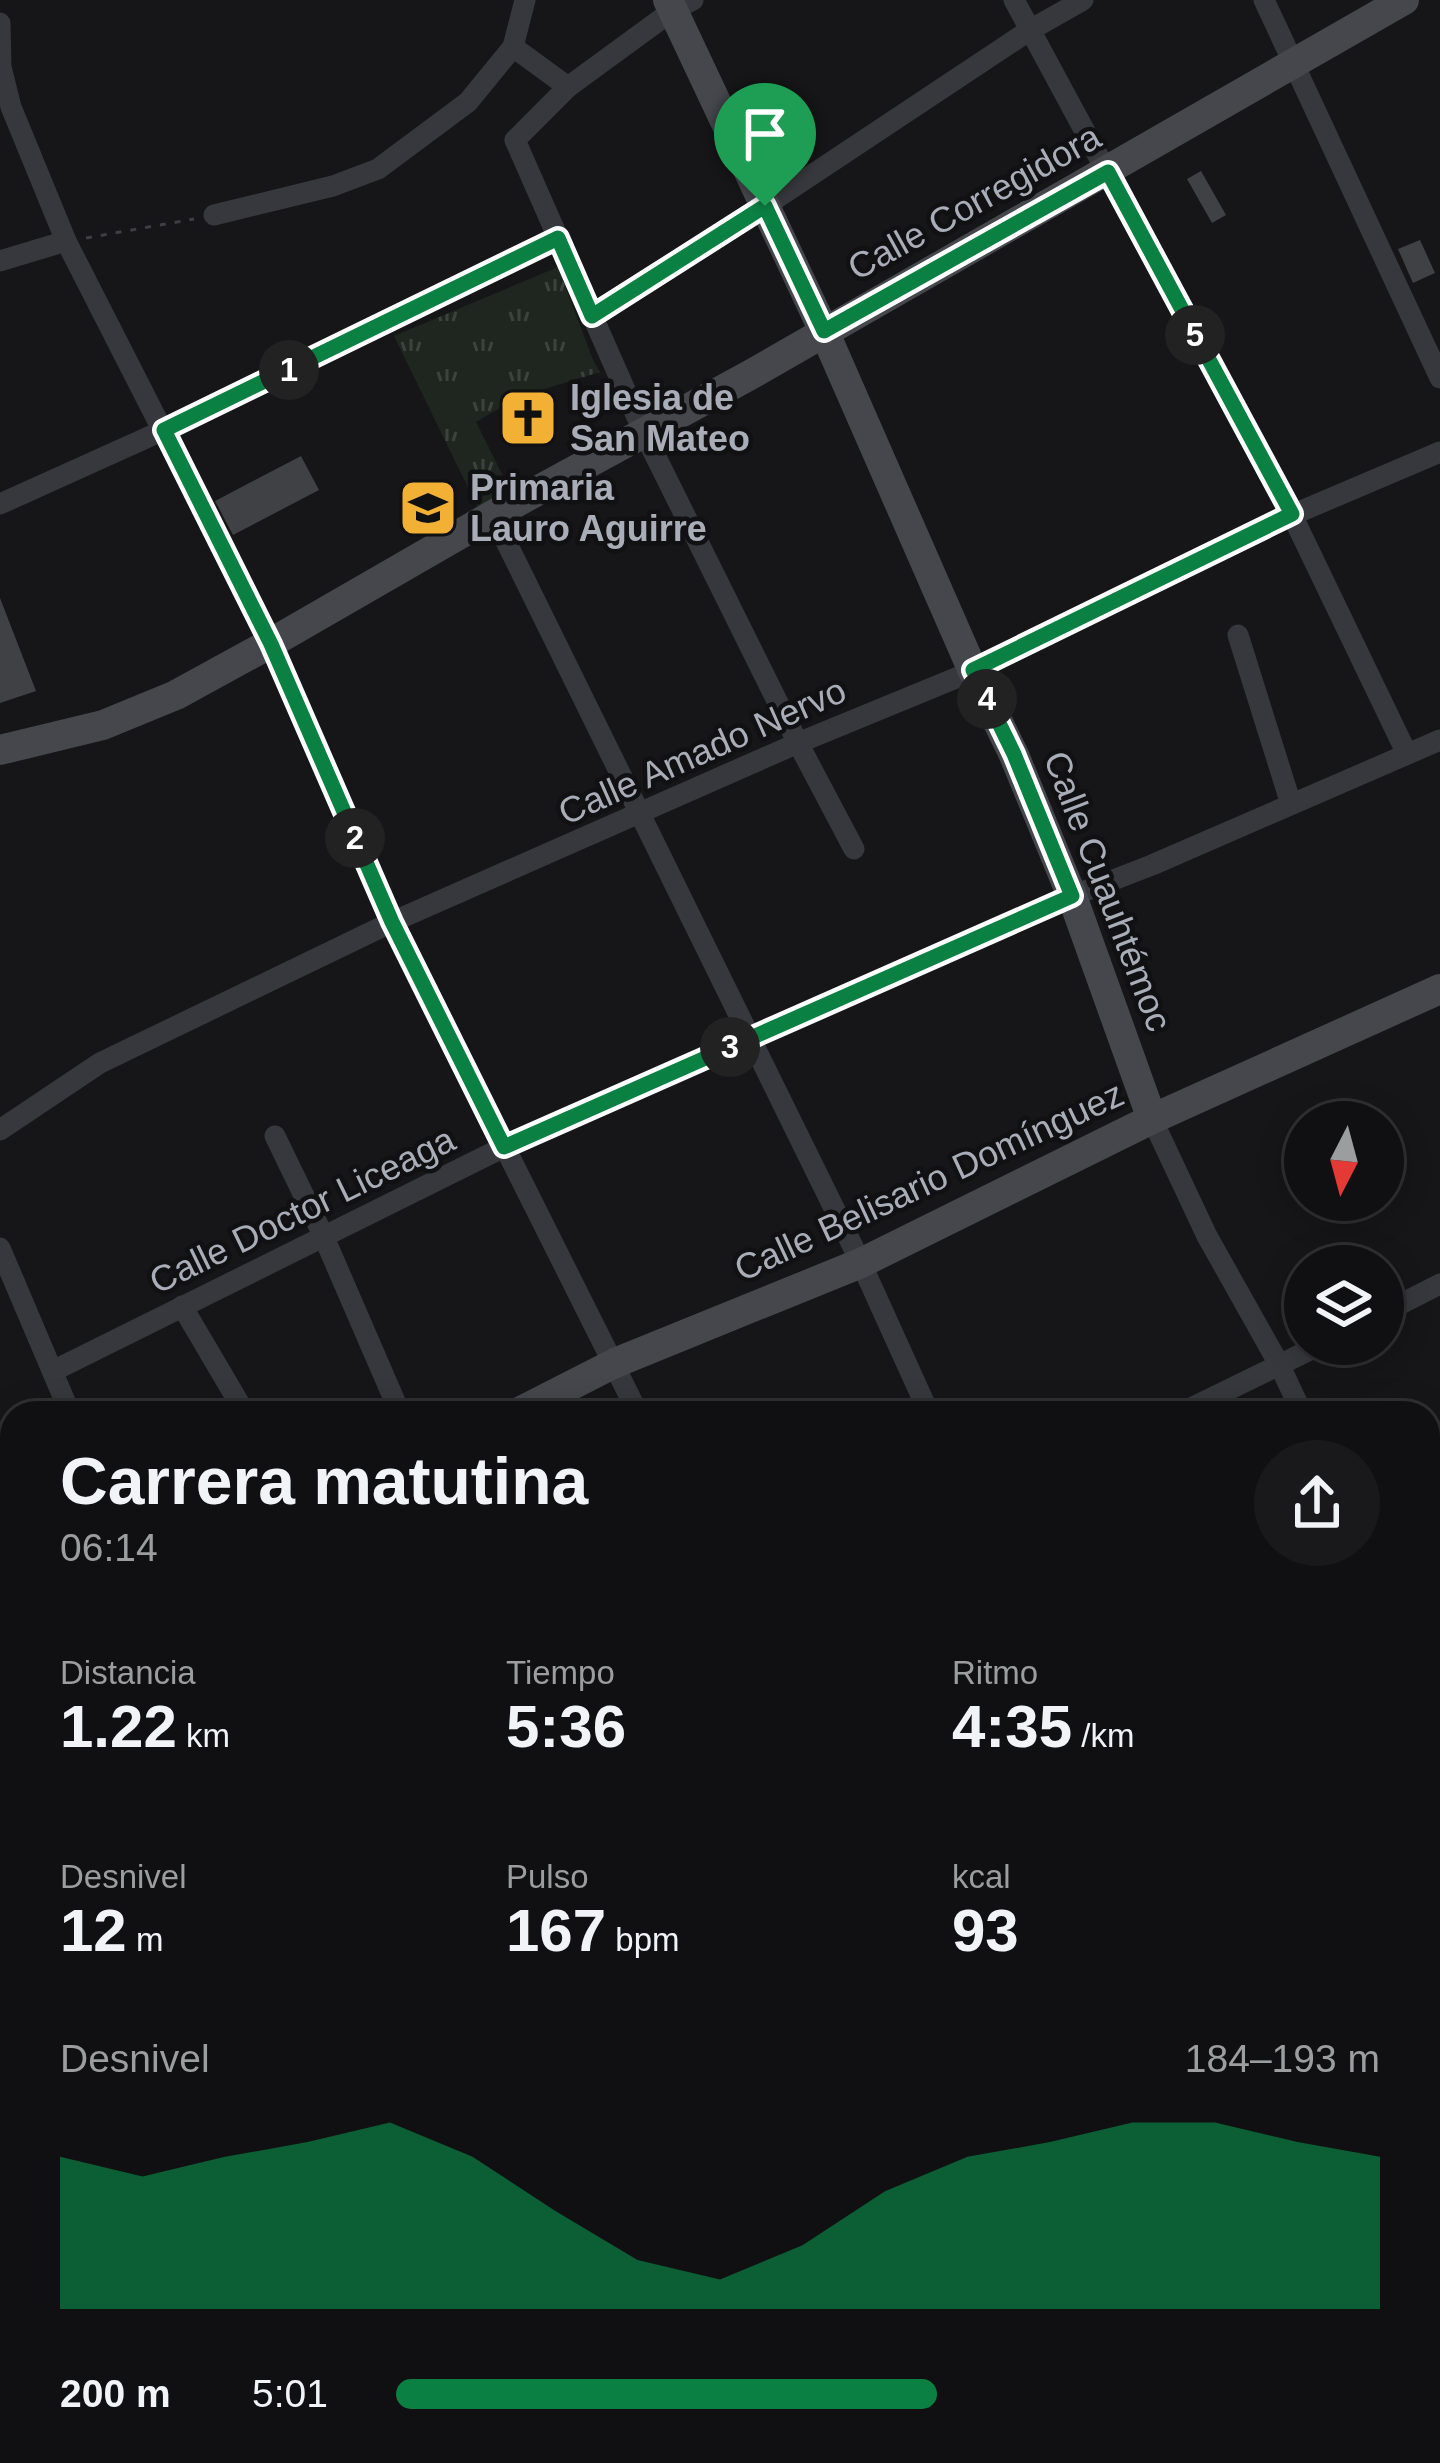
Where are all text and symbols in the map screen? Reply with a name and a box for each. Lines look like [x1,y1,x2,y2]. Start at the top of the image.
pin [714,83,816,206]
icon: arrive [732,101,798,167]
street label: Calle Corregidora [841,115,1108,288]
pin: 5 [1165,305,1225,365]
text: 5 [1186,316,1204,353]
pin: 1 [259,340,319,400]
text: 1 [280,351,298,388]
place label: Iglesia de San Mateo [570,377,750,459]
church icon: Iglesia de San Mateo [497,387,559,449]
place label: Primaria Lauro Aguirre [470,467,707,549]
school or university icon: Primaria Lauro Aguirre [397,477,459,539]
street label: Calle Amado Nervo [552,669,852,833]
pin: 4 [957,669,1017,729]
text: 4 [978,680,996,717]
street label: Calle Cuauhtémoc [1036,745,1180,1037]
pin: 2 [325,808,385,868]
text: 2 [346,819,364,856]
pin: 3 [700,1017,760,1077]
text: 3 [721,1028,739,1065]
street label: Calle Belisario Domínguez [728,1073,1130,1289]
north arrow [1284,1101,1404,1221]
map controls [1284,1101,1404,1365]
street label: Calle Doctor Liceaga [143,1118,462,1302]
button: layers [1284,1245,1404,1365]
button: share [1254,1440,1380,1566]
text: Carrera matutina [60,1444,588,1518]
text: 06:14 [60,1526,158,1569]
text: Distancia [60,1654,196,1691]
text: Tiempo [506,1654,615,1691]
text: Ritmo [952,1654,1038,1691]
text: 1.22 [60,1693,177,1760]
text: 5:36 [506,1693,626,1760]
text: 4:35 [952,1693,1072,1760]
text: km [177,1717,230,1754]
text: /km [1072,1717,1134,1754]
text: Desnivel [60,1858,187,1895]
text: Pulso [506,1858,589,1895]
text: kcal [952,1858,1011,1895]
text: 12 [60,1897,127,1964]
text: 167 [506,1897,606,1964]
text: 93 [952,1897,1019,1964]
text: m [127,1921,163,1958]
text: bpm [606,1921,679,1958]
text: Desnivel [60,2037,210,2080]
text: 184–193 m [1185,2037,1380,2080]
text: 200 m [60,2372,171,2415]
text: 5:01 [252,2372,328,2415]

